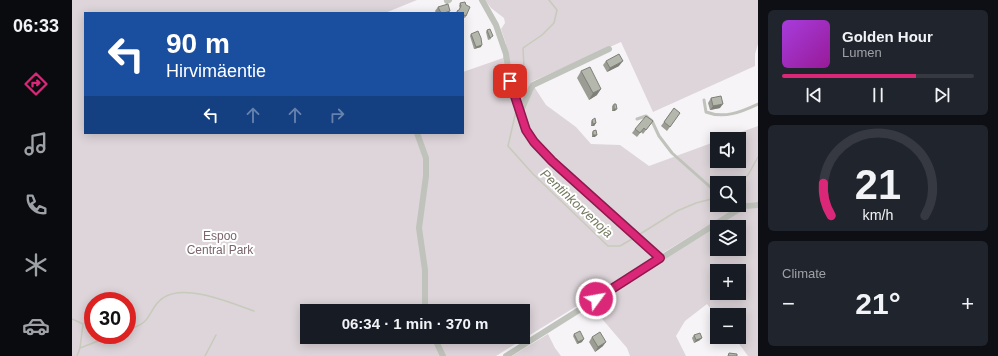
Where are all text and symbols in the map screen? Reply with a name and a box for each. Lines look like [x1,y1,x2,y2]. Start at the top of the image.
text: 06:33 [13,16,59,36]
icon: left [100,28,152,80]
text: 90 m [166,28,230,59]
text: Golden Hour [842,28,933,45]
text: Lumen [842,45,882,60]
text: Hirvimäentie [166,61,266,81]
pin [493,64,527,98]
icon: directions [22,70,50,98]
icon: arrive [499,70,521,92]
icon: previous [803,84,825,106]
icon: pause [867,84,889,106]
icon: next [931,84,953,106]
icon: left [200,104,222,126]
icon: ahead [242,104,264,126]
icon: ahead [284,104,306,126]
icon: right [326,104,348,126]
icon: music [22,130,50,158]
map controls [710,132,746,344]
button: sound [710,132,746,168]
text: 21 [855,161,901,208]
water label: Pentinkorvenoja [537,166,616,241]
button: search [710,176,746,212]
icon: phone [22,191,50,219]
text: km/h [863,207,894,223]
button: layers [710,220,746,256]
park label: Espoo Central Park [187,229,254,257]
icon: climate [22,251,50,279]
button: + [710,264,746,300]
text: Climate [782,266,826,281]
position arrow [575,278,617,320]
text: 21° [855,287,901,320]
text: − [782,291,795,316]
text: + [961,291,974,316]
speed limit sign: 30 [84,292,136,344]
button: − [710,308,746,344]
icon: car [22,312,50,340]
text: 06:34 · 1 min · 370 m [342,315,488,332]

